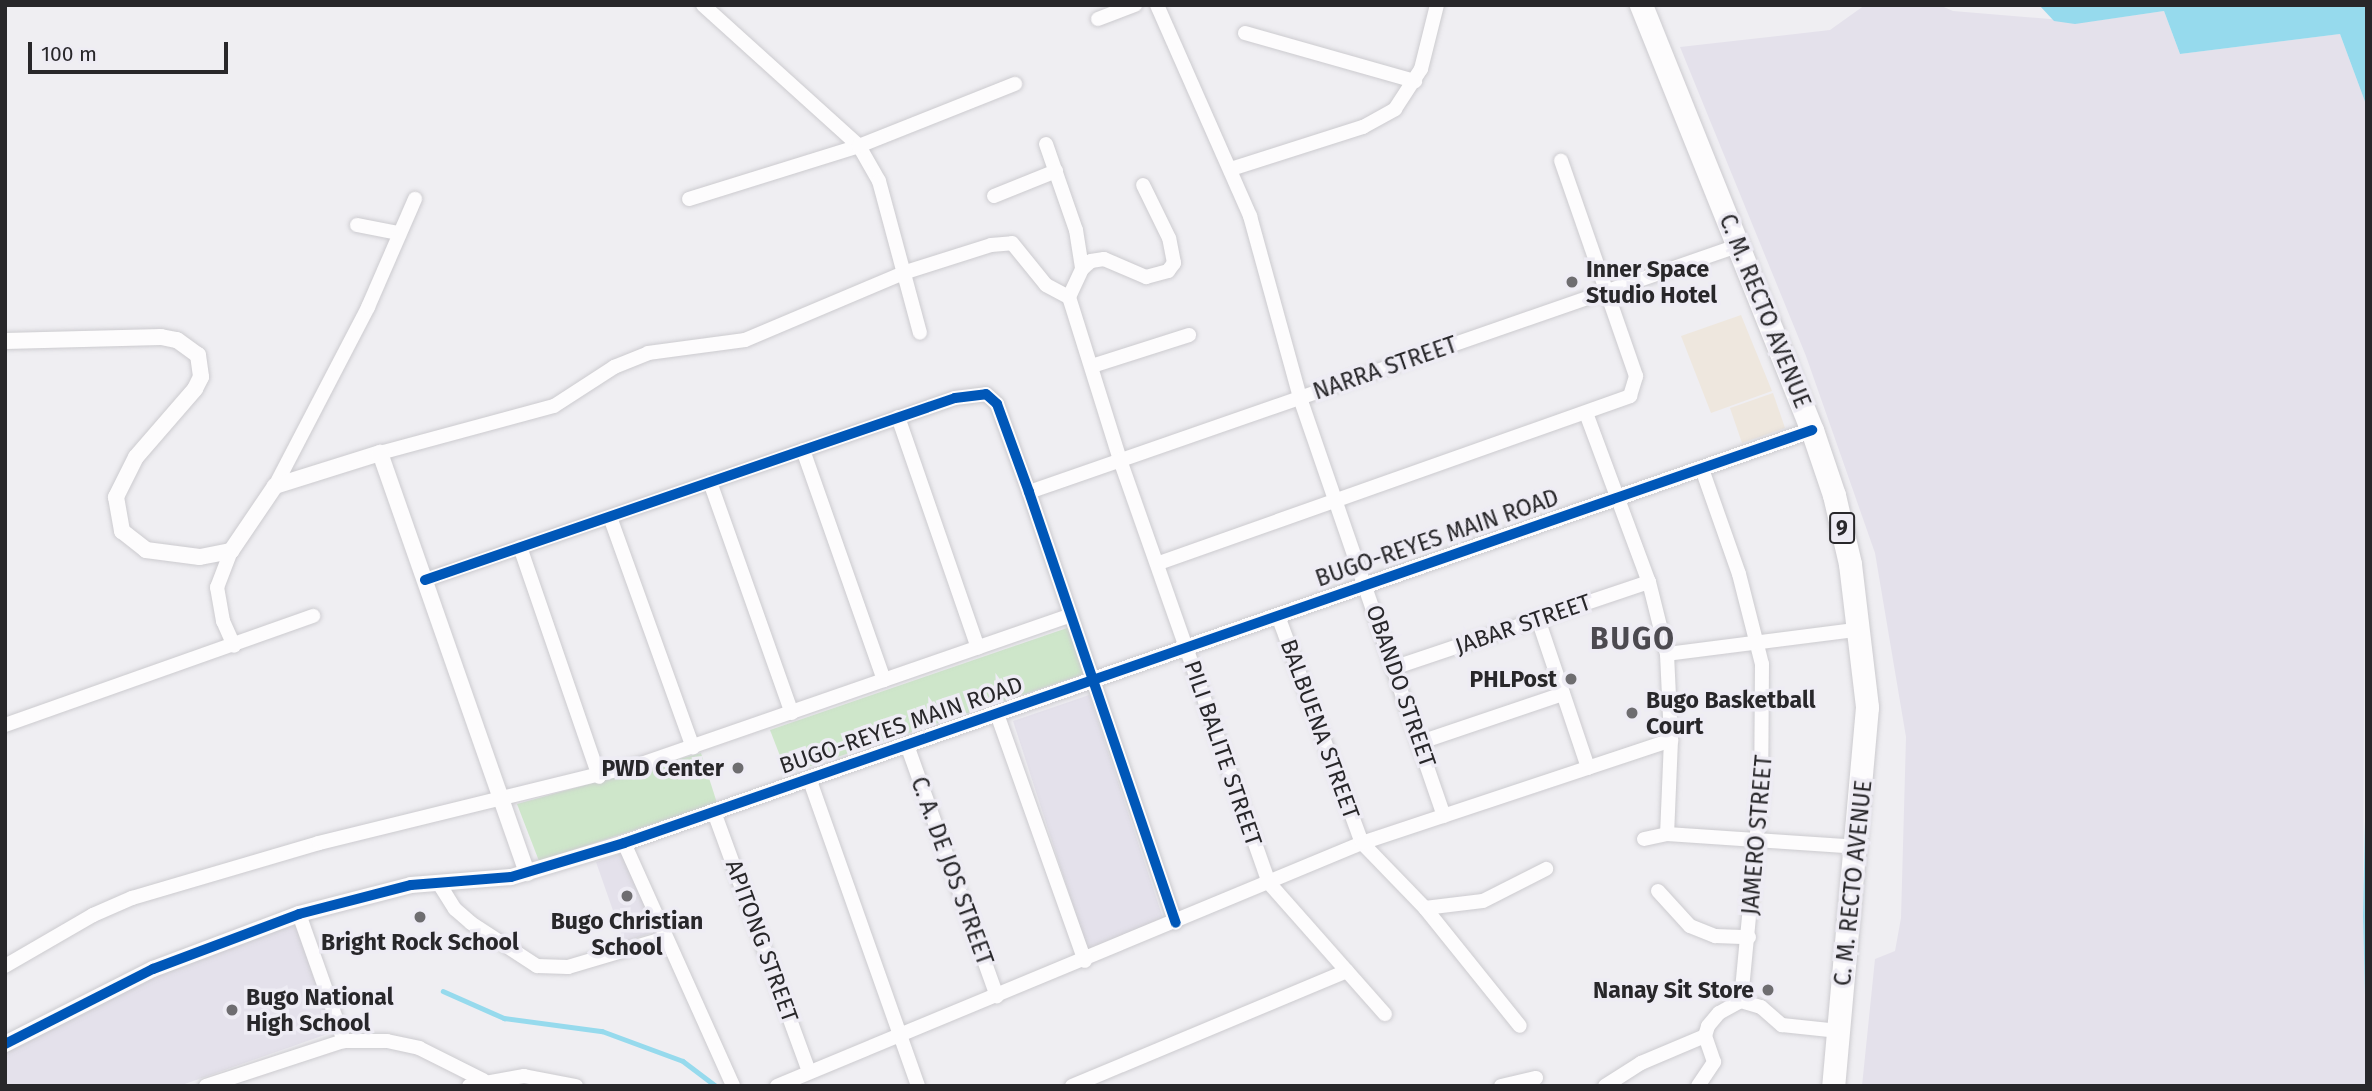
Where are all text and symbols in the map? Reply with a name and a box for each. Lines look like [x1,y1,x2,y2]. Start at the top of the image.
scale bar [32,28,231,72]
text: 100 m [41,41,97,67]
street label: C. M. RECTO AVENUE [1713,210,1817,412]
place label: Inner Space Studio Hotel [1586,255,1717,309]
marker: Inner Space Studio Hotel [1564,274,1580,290]
street label: NARRA STREET [1309,330,1461,406]
street label: BUGO-REYES MAIN ROAD [1312,483,1562,593]
road number: 9 [1828,510,1856,546]
street label: JABAR STREET [1452,588,1594,660]
street label: OBANDO STREET [1360,601,1442,771]
district label: BUGO [1590,621,1676,657]
street label: BALBUENA STREET [1275,635,1365,823]
street label: PILI BALITE STREET [1178,657,1268,849]
place label: PHLPost [1470,665,1557,693]
street label: BUGO-REYES MAIN ROAD [776,670,1026,780]
marker: PHLPost [1563,671,1579,687]
place label: Bugo Basketball Court [1646,686,1816,740]
marker: Bugo Basketball Court [1624,705,1640,721]
place label: PWD Center [601,754,724,782]
street label: JAMERO STREET [1736,754,1778,916]
marker: PWD Center [730,760,746,776]
street label: C. A. DE JOS STREET [905,773,999,969]
street label: C. M. RECTO AVENUE [1828,779,1878,987]
street label: APITONG STREET [720,856,804,1026]
marker: Bugo Christian School [619,888,635,904]
place label: Bugo Christian School [551,907,703,961]
marker: Bright Rock School [412,909,428,925]
place label: Bright Rock School [321,928,519,956]
place label: Nanay Sit Store [1593,976,1754,1004]
marker: Nanay Sit Store [1760,982,1776,998]
place label: Bugo National High School [246,983,394,1037]
marker: Bugo National High School [224,1002,240,1018]

